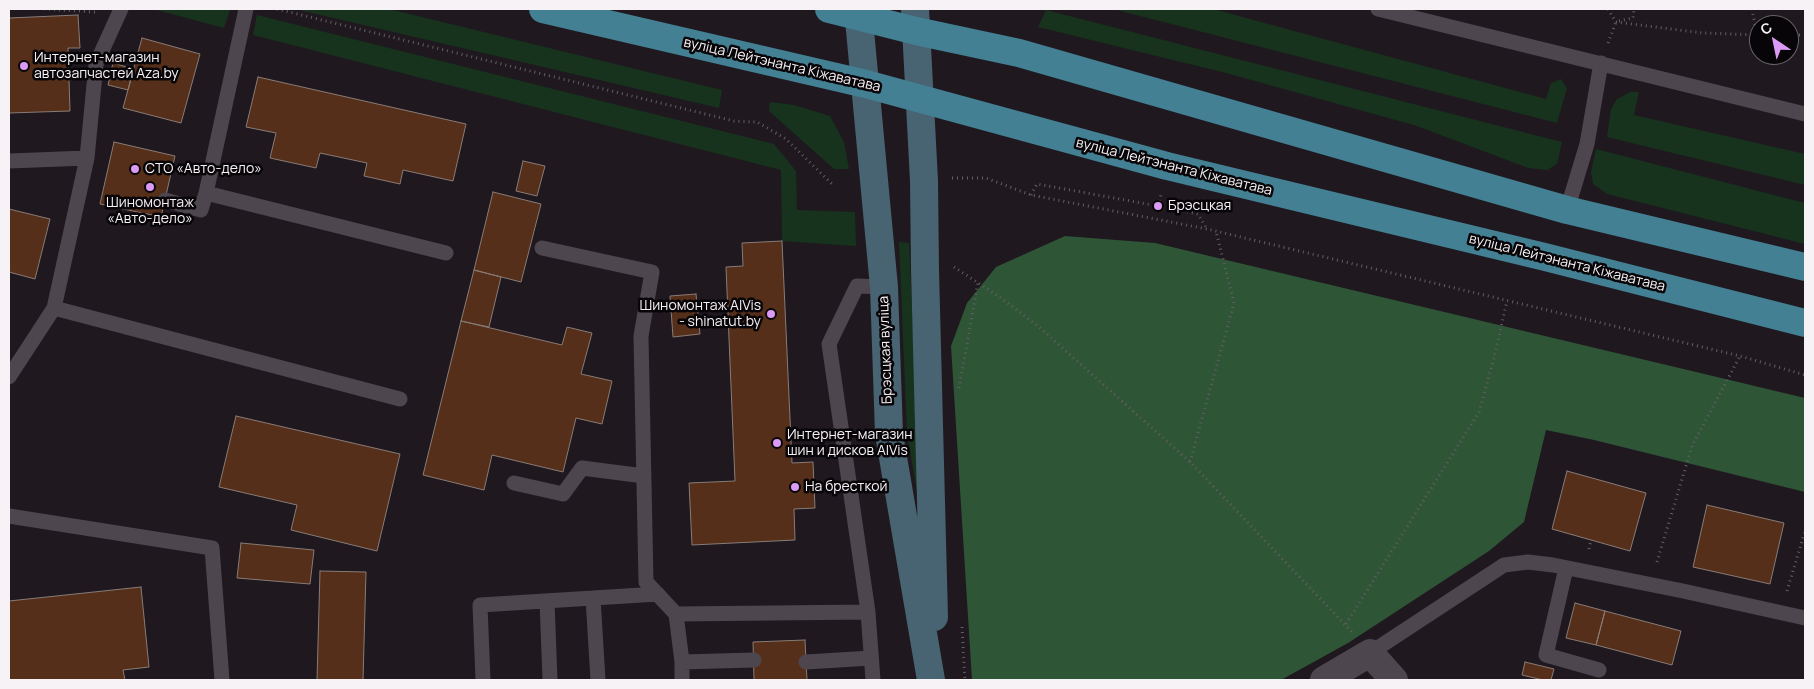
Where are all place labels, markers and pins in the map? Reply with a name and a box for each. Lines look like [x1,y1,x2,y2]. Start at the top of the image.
place label: Интернет-магазин автозапчастей Aza.by [34,50,179,82]
marker: Интернет-магазин автозапчастей Aza.by [18,60,30,72]
place label: СТО «Авто-дело» [145,161,262,177]
marker: СТО «Авто-дело» [129,163,141,175]
marker: Шиномонтаж «Авто-дело» [144,181,156,193]
place label: Шиномонтаж «Авто-дело» [106,195,194,228]
place label: Брэсцкая [1168,198,1231,214]
marker: Брэсцкая [1152,200,1164,212]
place label: Шиномонтаж AlVis - shinatut.by [639,298,761,331]
marker: Шиномонтаж AlVis - shinatut.by [765,308,777,320]
place label: Интернет-магазин шин и дисков AlVis [787,427,913,460]
marker: Интернет-магазин шин и дисков AlVis [771,437,783,449]
place label: На бресткой [805,479,887,495]
marker: На бресткой [789,481,801,493]

